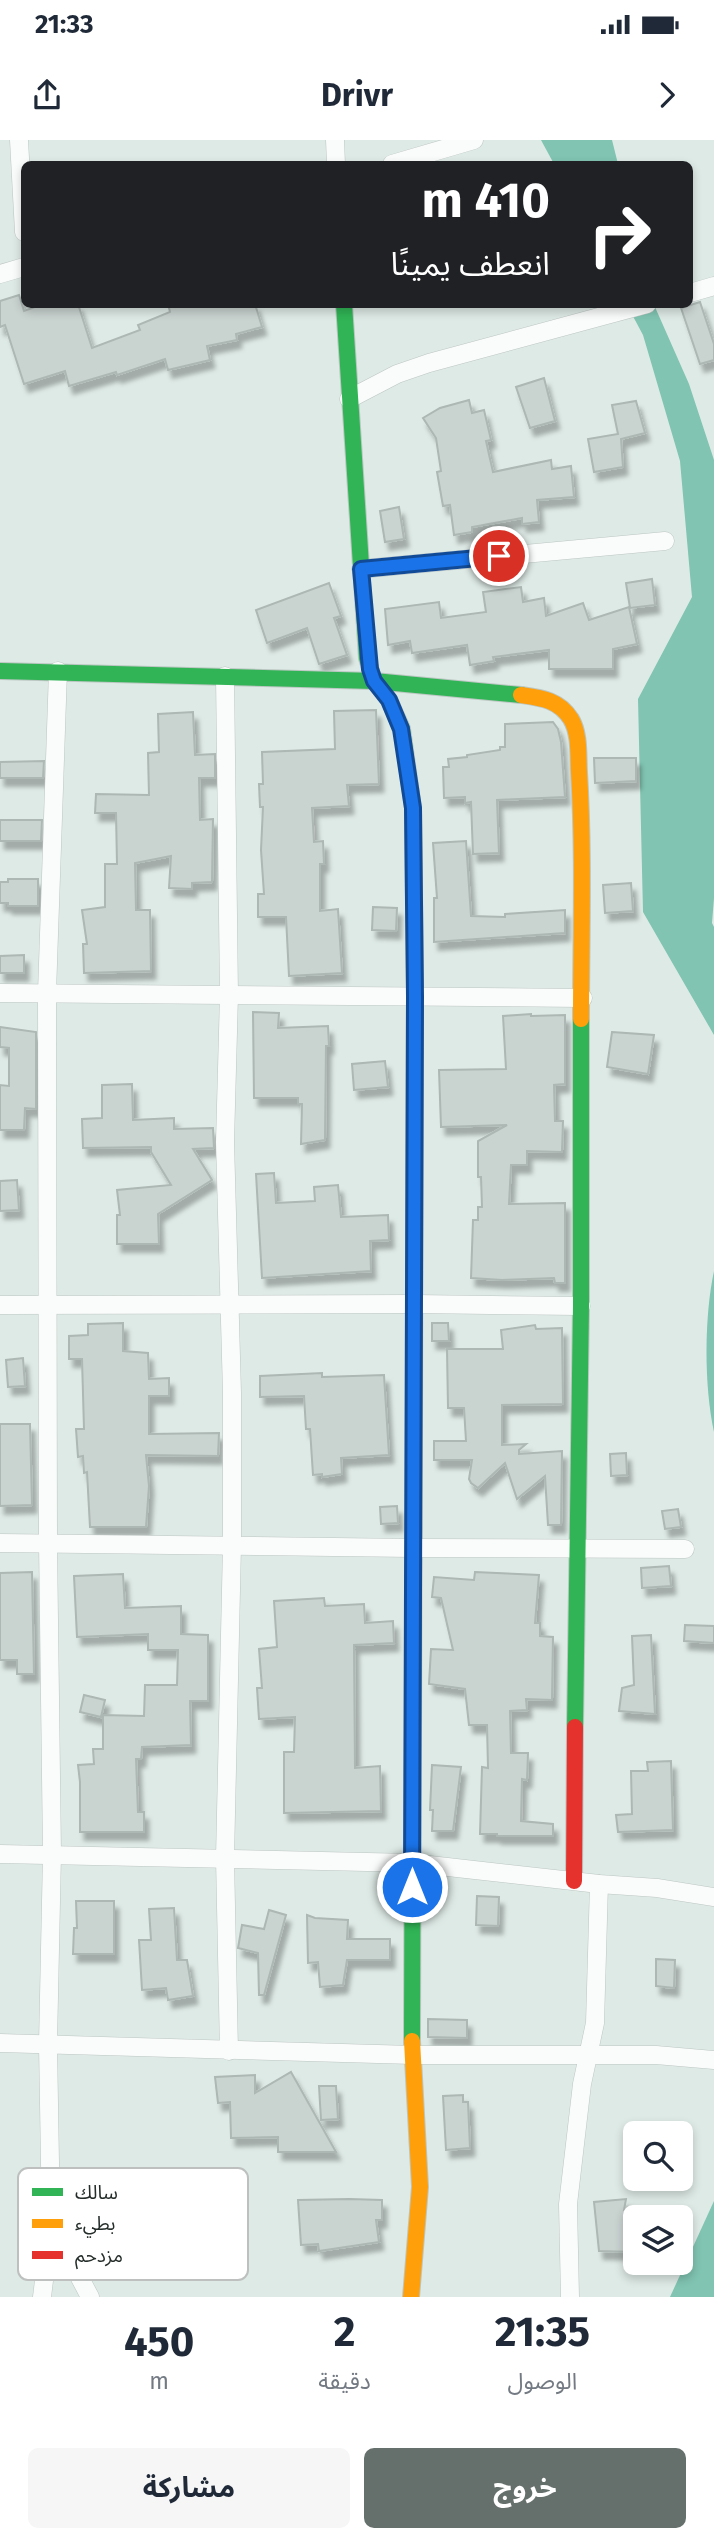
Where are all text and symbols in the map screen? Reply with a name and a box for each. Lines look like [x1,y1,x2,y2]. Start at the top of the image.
text: 21:33 [35,9,94,40]
icon: share [28,76,66,114]
text: Drivr [321,76,393,114]
icon: forward [648,76,686,114]
text: 410 m [421,171,550,230]
icon: right [574,189,665,280]
text: انعطف يمينًا [390,245,550,283]
pin [469,526,529,586]
icon: arrive [480,537,518,575]
position arrow [375,1850,449,1924]
map controls [623,2121,693,2275]
button: search [623,2121,693,2191]
legend [18,2168,248,2280]
text: سالك [75,2181,118,2204]
button: layers [623,2205,693,2275]
text: بطيء [75,2212,115,2238]
text: مزدحم [75,2244,123,2270]
text: 2 [334,2307,355,2357]
text: 21:35 [495,2307,590,2357]
text: 450 [124,2317,194,2367]
text: m [149,2367,169,2395]
text: دقيقة [318,2367,371,2395]
text: الوصول [507,2367,577,2395]
button: مشاركة [28,2448,350,2528]
button: خروج [364,2448,686,2528]

